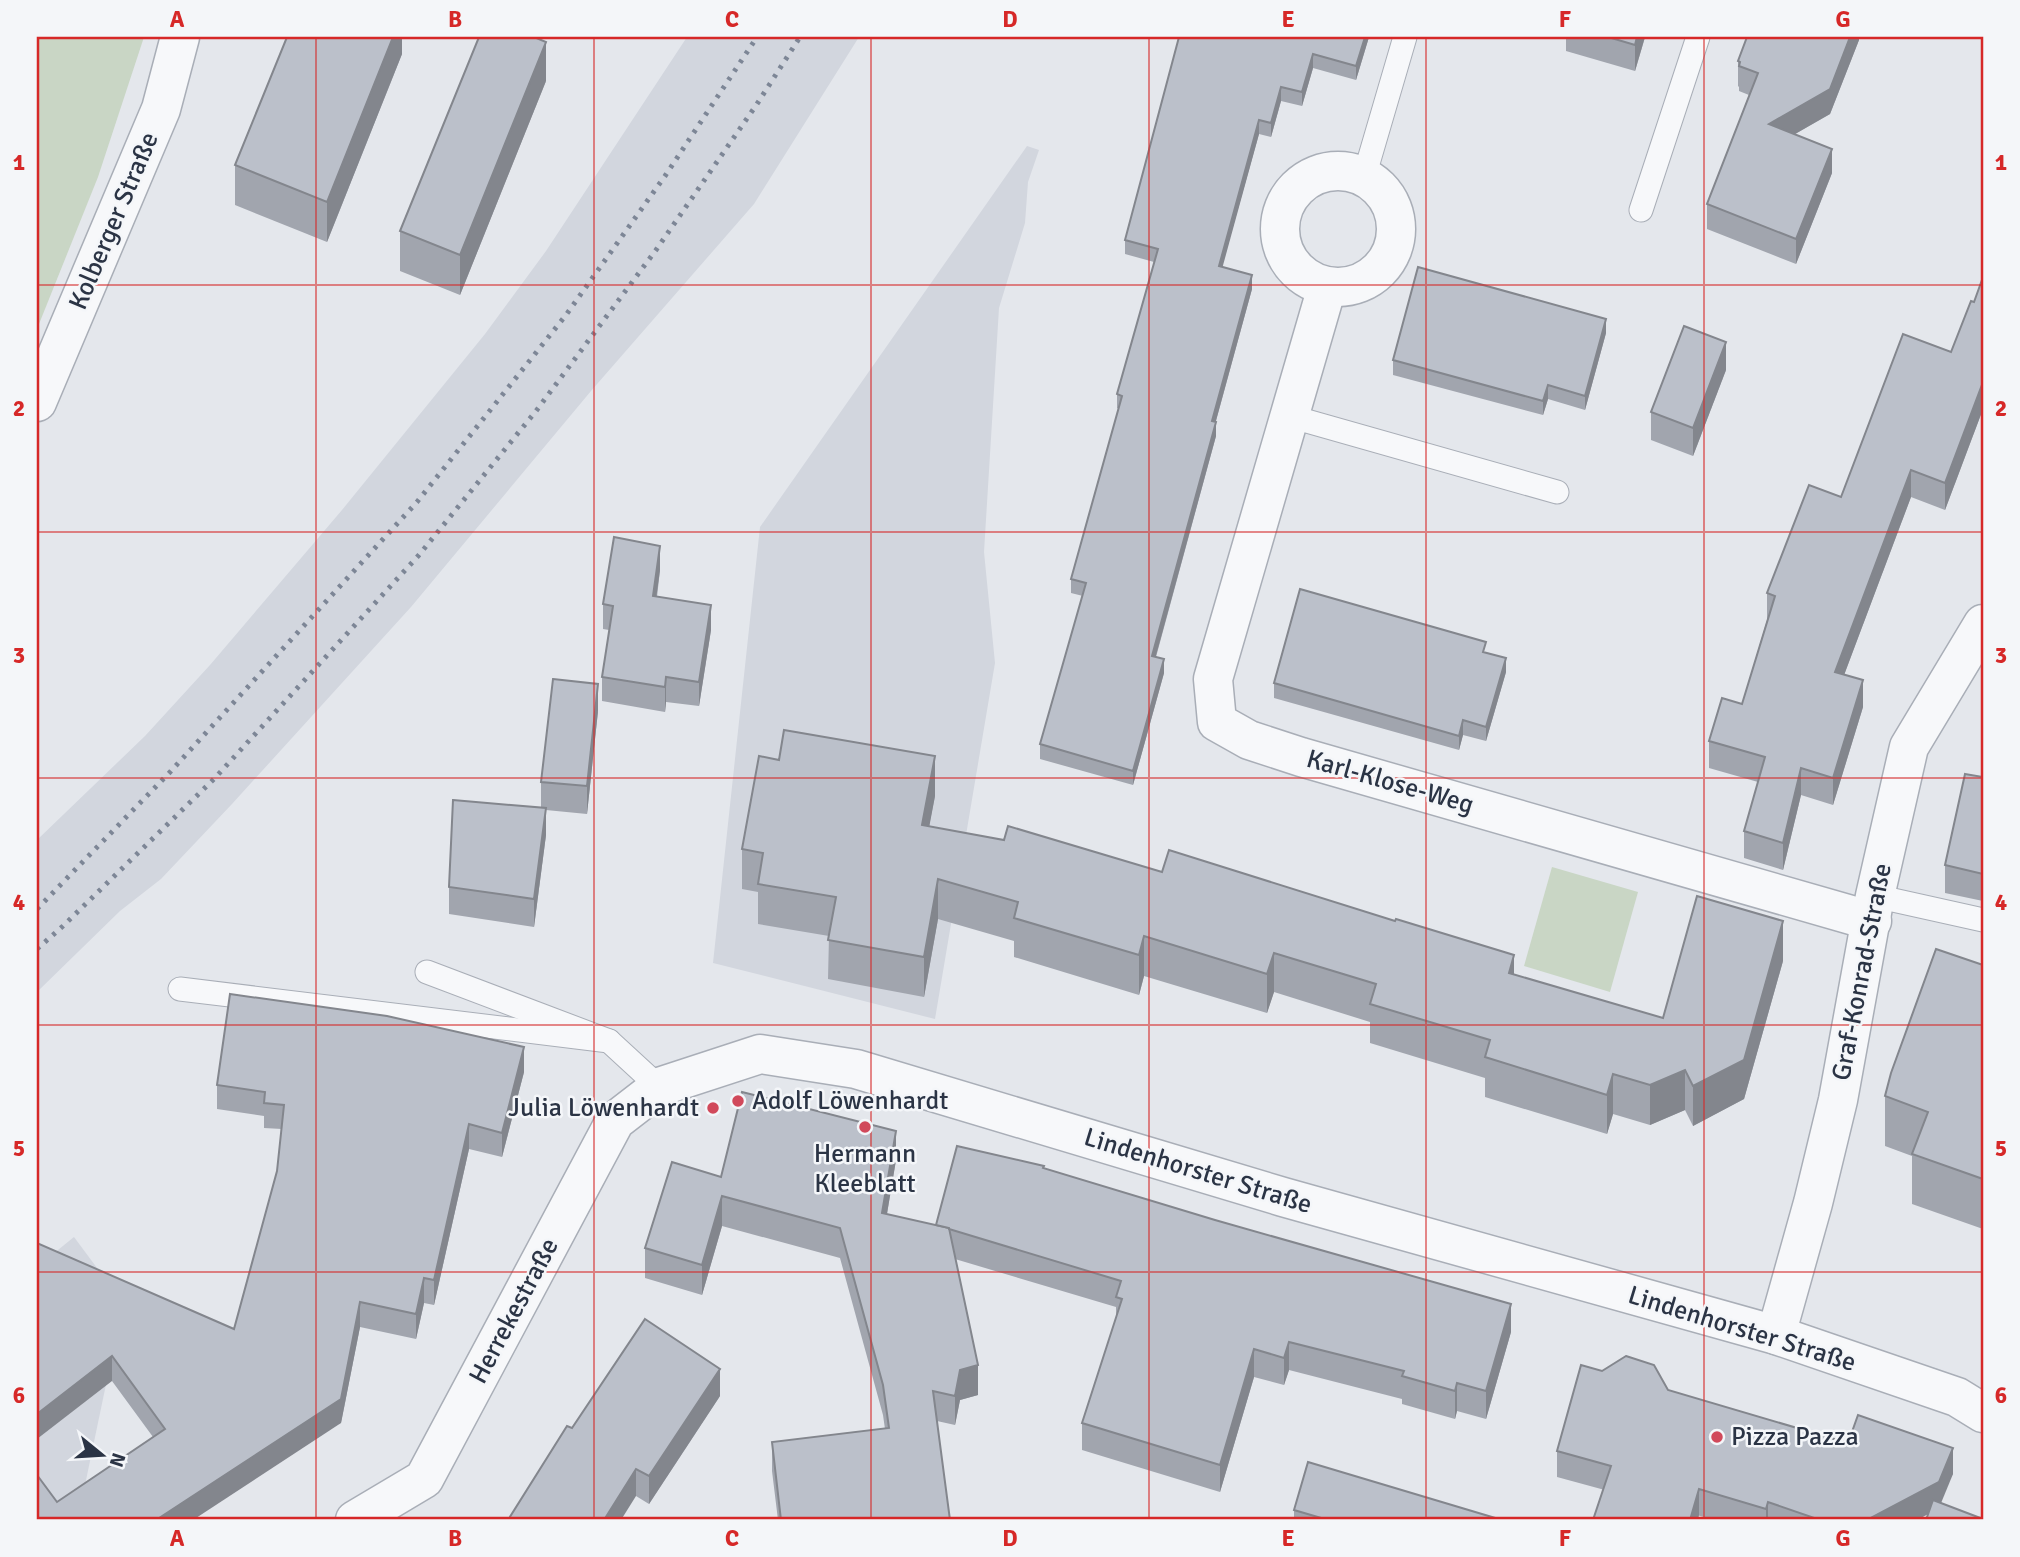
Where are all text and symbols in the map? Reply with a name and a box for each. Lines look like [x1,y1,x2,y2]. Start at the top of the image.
text: A [170,5,185,34]
text: B [448,5,462,34]
text: C [725,5,739,34]
text: D [1002,5,1018,34]
text: E [1281,5,1295,34]
text: F [1559,5,1571,34]
text: G [1835,5,1851,34]
street label: Kolberger Straße [62,127,166,315]
text: 1 [13,148,25,177]
text: 1 [1995,148,2007,177]
text: 2 [13,394,25,423]
text: 2 [1995,394,2007,423]
text: 3 [13,641,25,670]
text: 3 [1995,641,2007,670]
street label: Karl-Klose-Weg [1303,743,1477,821]
street label: Graf-Konrad-Straße [1825,861,1899,1083]
text: 4 [13,888,25,917]
text: 4 [1995,888,2007,917]
place label: Adolf Löwenhardt [752,1085,948,1117]
place label: Julia Löwenhardt [508,1092,699,1124]
marker: Adolf Löwenhardt [730,1093,746,1109]
marker: Julia Löwenhardt [705,1100,721,1116]
marker: Hermann Kleeblatt [857,1119,873,1135]
street label: Lindenhorster Straße [1080,1121,1316,1221]
text: 5 [13,1134,25,1163]
text: 5 [1995,1134,2007,1163]
place label: Hermann Kleeblatt [814,1138,916,1200]
street label: Herrekestraße [462,1233,566,1389]
street label: Lindenhorster Straße [1624,1279,1860,1379]
text: 6 [13,1381,25,1410]
text: 6 [1995,1381,2007,1410]
north arrow [66,1420,136,1490]
place label: Pizza Pazza [1731,1421,1859,1453]
marker: Pizza Pazza [1709,1429,1725,1445]
text: N [104,1450,131,1470]
text: A [170,1524,185,1553]
text: B [448,1524,462,1553]
text: C [725,1524,739,1553]
text: D [1002,1524,1018,1553]
text: E [1281,1524,1295,1553]
text: F [1559,1524,1571,1553]
text: G [1835,1524,1851,1553]

